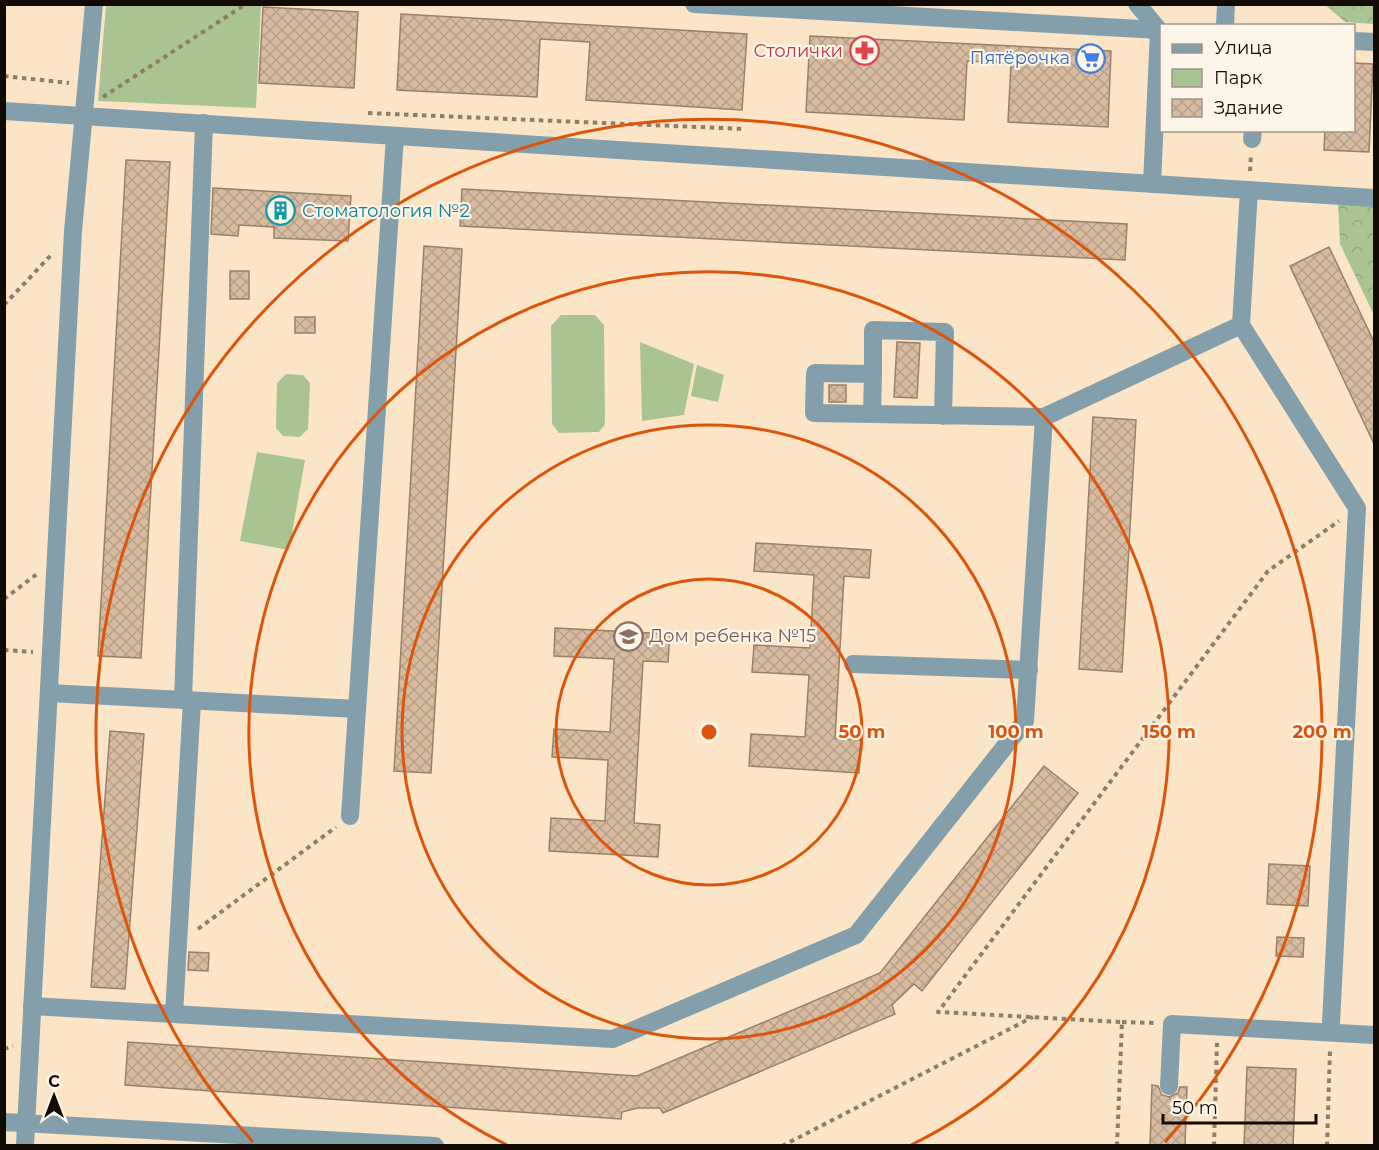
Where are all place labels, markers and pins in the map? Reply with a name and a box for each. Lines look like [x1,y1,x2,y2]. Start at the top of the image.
pharmacy icon: Столички [848,35,880,67]
place label: Столички [754,40,843,62]
supermarket icon: Пятёрочка [1075,42,1107,74]
place label: Пятёрочка [970,47,1070,69]
building icon: Стоматология №2 [265,195,297,227]
place label: Стоматология №2 [302,200,470,222]
school or university icon: Дом ребенка №15 [612,620,644,652]
place label: Дом ребенка №15 [649,625,816,647]
centre of rings [699,722,719,742]

